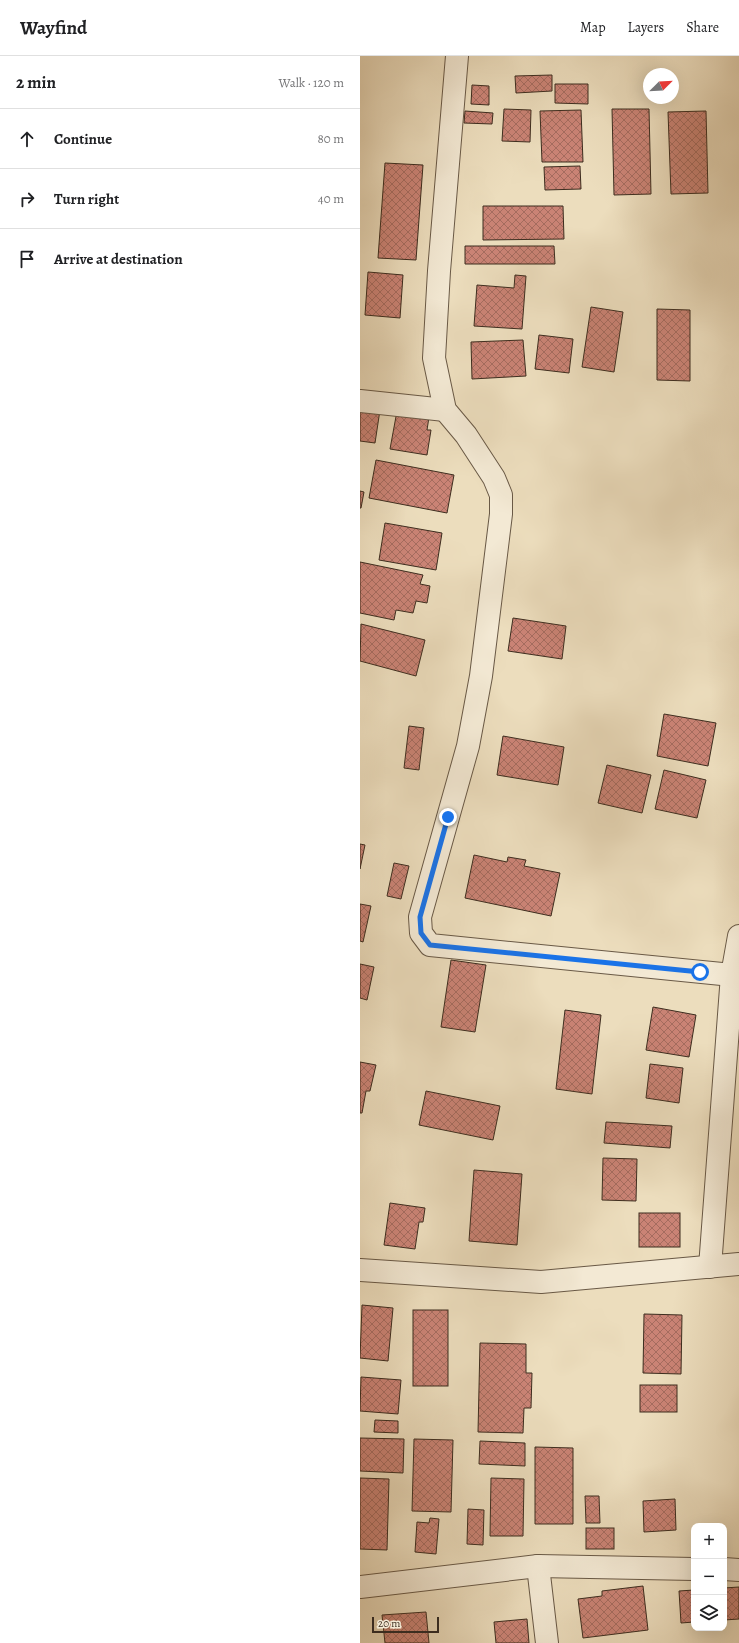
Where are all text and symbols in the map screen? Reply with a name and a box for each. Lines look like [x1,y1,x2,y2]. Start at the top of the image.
text: Wayfind [20,15,87,41]
text: Map [580,18,606,37]
text: Layers [628,18,664,37]
text: Share [686,18,719,37]
north arrow [643,68,679,104]
text: 2 min [16,71,56,94]
text: Walk · 120 m [279,74,344,91]
icon: ahead [16,128,38,150]
text: Continue [54,129,112,149]
text: 80 m [317,130,344,147]
icon: right [16,188,38,210]
text: Turn right [54,189,119,209]
text: 40 m [318,190,344,207]
icon: arrive [16,248,38,270]
text: Arrive at destination [54,249,183,269]
route end [439,808,457,826]
route start [691,963,709,981]
map controls [691,1523,727,1631]
button: + [691,1523,727,1559]
button: − [691,1559,727,1595]
button: layers [691,1595,727,1631]
scale bar [372,1615,439,1634]
text: 20 m [378,1616,400,1631]

